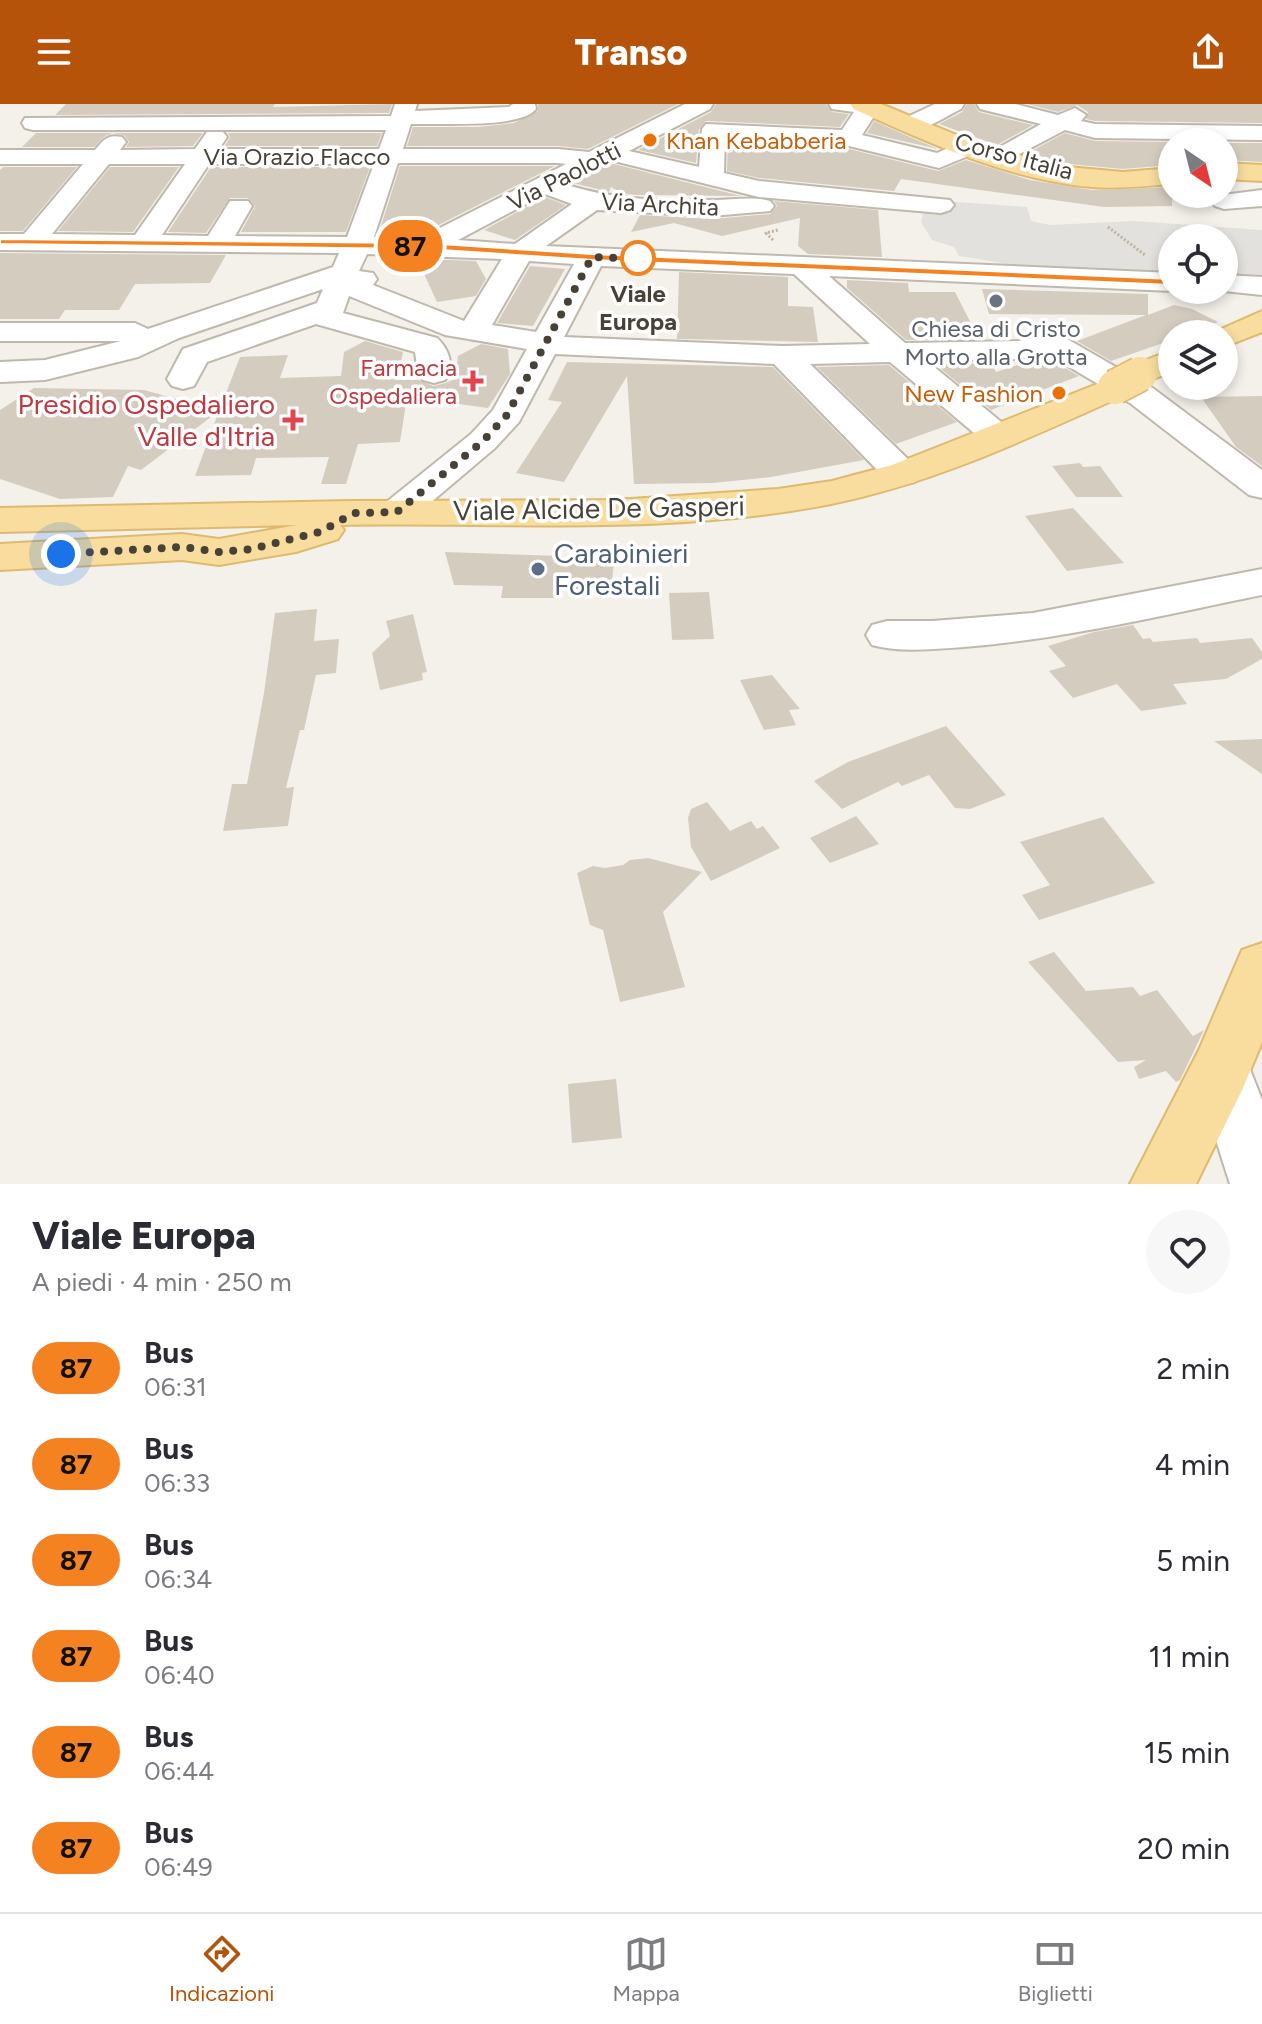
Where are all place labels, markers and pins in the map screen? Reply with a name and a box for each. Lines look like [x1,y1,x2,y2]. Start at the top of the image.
place label: Khan Kebabberia [666,126,847,155]
marker: Khan Kebabberia [641,131,659,149]
marker: Viale Europa [621,241,655,275]
place label: Viale Europa [599,279,677,336]
marker: Chiesa di Cristo Morto alla Grotta [987,292,1005,310]
place label: Chiesa di Cristo Morto alla Grotta [905,314,1087,371]
place label: Farmacia Ospedaliera [329,353,457,410]
marker: Farmacia Ospedaliera [464,372,482,390]
place label: New Fashion [904,379,1043,408]
marker: New Fashion [1050,384,1068,402]
place label: Presidio Ospedaliero Valle d'Itria [18,387,275,453]
marker: Presidio Ospedaliero Valle d'Itria [282,409,304,431]
place label: Carabinieri Forestali [554,536,689,602]
marker: Carabinieri Forestali [529,560,547,578]

